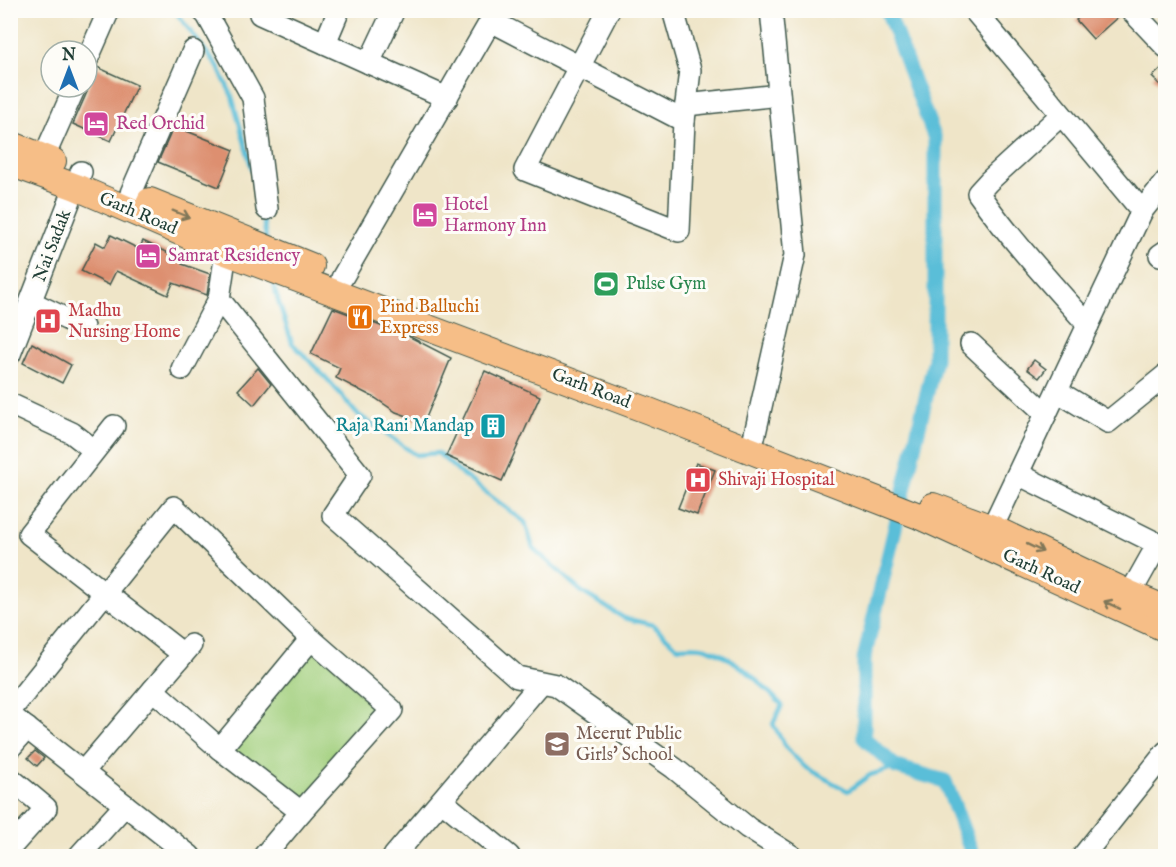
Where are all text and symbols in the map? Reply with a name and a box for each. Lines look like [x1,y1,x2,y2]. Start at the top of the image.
north arrow [39,39,99,99]
text: N [61,46,76,66]
hotel icon: Red Orchid [81,109,111,139]
place label: Red Orchid [116,113,205,136]
street label: Garh Road [95,187,181,241]
place label: Hotel Harmony Inn [444,194,547,238]
hotel icon: Hotel Harmony Inn [410,200,440,230]
street label: Nai Sadak [29,206,77,285]
one-way arrow [172,209,190,220]
hotel icon: Samrat Residency [133,241,163,271]
place label: Samrat Residency [168,245,301,268]
sports icon: Pulse Gym [591,269,621,299]
place label: Pulse Gym [626,273,706,296]
place label: Pind Balluchi Express [380,296,479,340]
place label: Madhu Nursing Home [68,300,180,344]
restaurant icon: Pind Balluchi Express [345,302,375,332]
hospital icon: Madhu Nursing Home [33,306,63,336]
street label: Garh Road [548,363,634,415]
building icon: Raja Rani Mandap [478,411,508,441]
place label: Raja Rani Mandap [335,415,474,438]
hospital icon: Shivaji Hospital [683,465,713,495]
place label: Shivaji Hospital [718,469,835,492]
one-way arrow [1026,543,1044,555]
street label: Garh Road [999,544,1084,600]
one-way arrow [1104,599,1122,610]
place label: Meerut Public Girls' School [576,723,682,767]
school or university icon: Meerut Public Girls' School [542,729,572,759]

